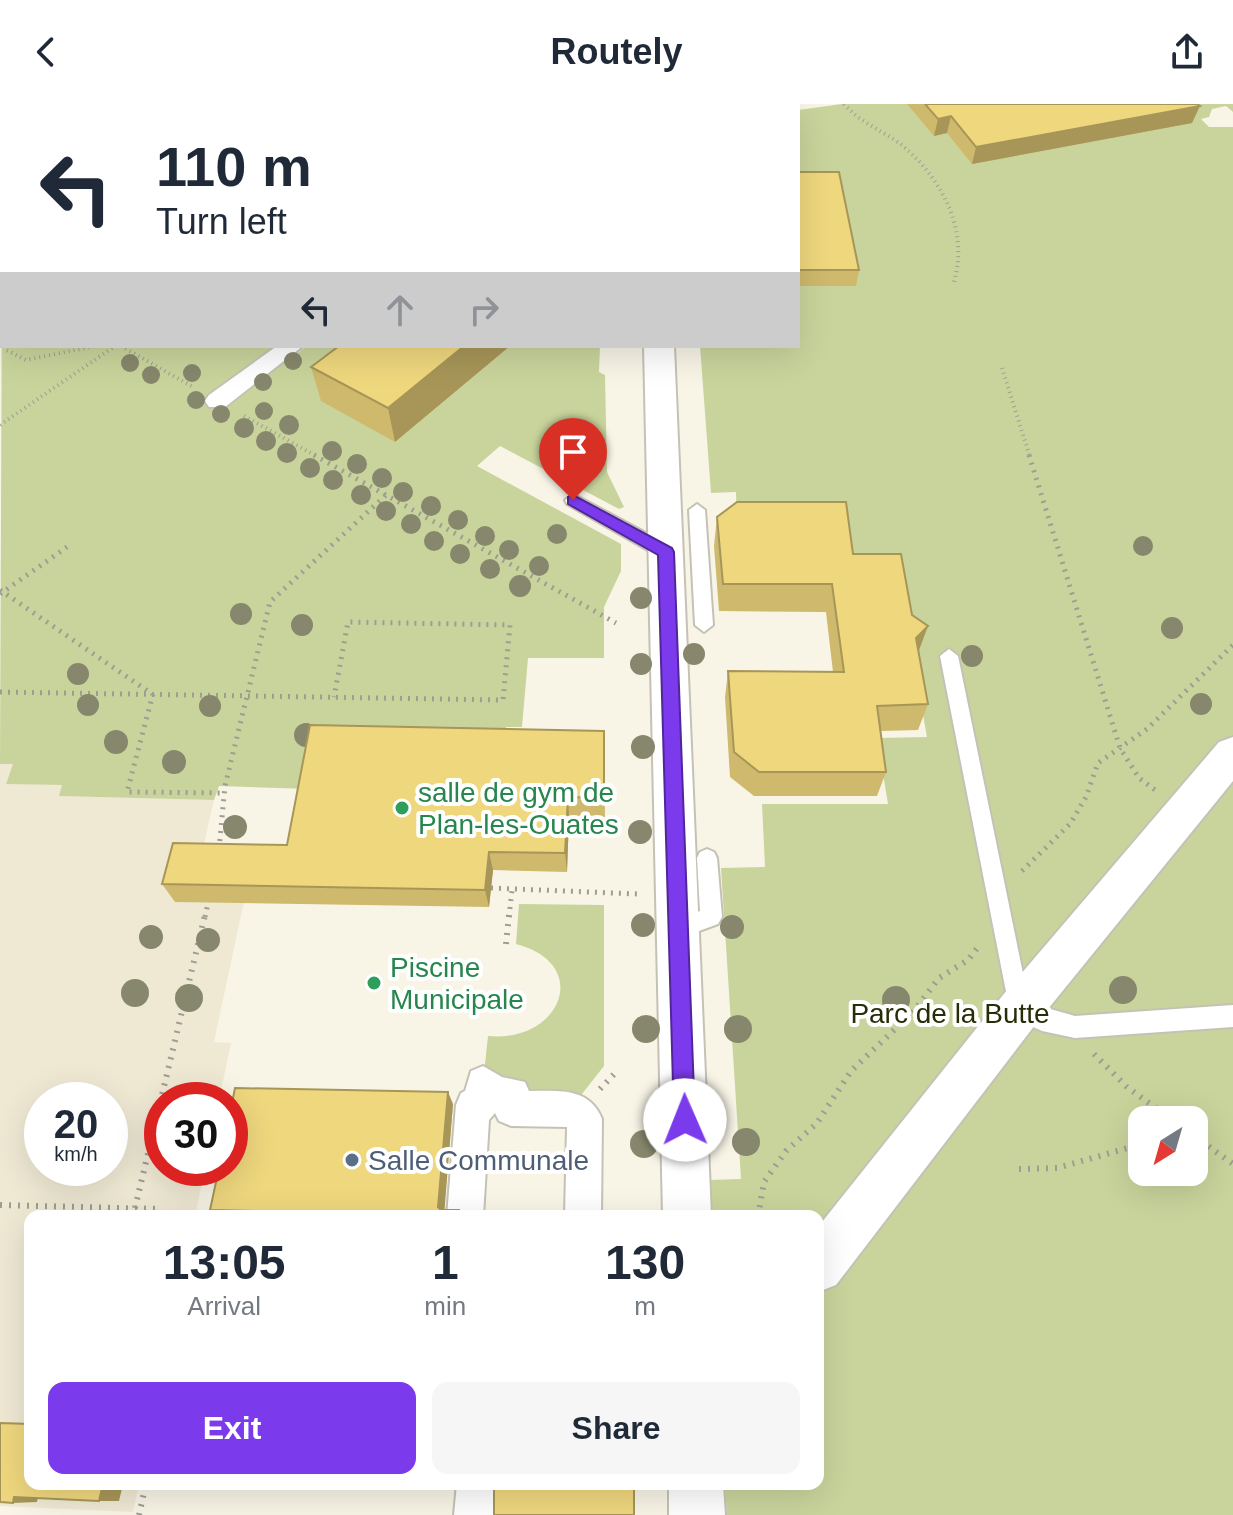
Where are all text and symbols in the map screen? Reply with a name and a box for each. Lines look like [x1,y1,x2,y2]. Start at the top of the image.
icon: back [24,30,68,74]
icon: share [1165,30,1209,74]
text: Routely [550,31,683,72]
text: 110 m [156,135,312,198]
icon: left [24,136,128,240]
text: Turn left [156,201,287,242]
icon: left [294,288,338,332]
icon: ahead [378,288,422,332]
icon: right [462,288,506,332]
pin [539,418,607,500]
icon: arrive [551,430,595,474]
place label: salle de gym de Plan-les-Ouates [418,777,619,840]
marker: salle de gym de Plan-les-Ouates [393,799,411,817]
place label: Piscine Municipale [390,952,524,1015]
marker: Piscine Municipale [365,974,383,992]
park label: Parc de la Butte [850,998,1050,1029]
position arrow [643,1078,727,1162]
speed limit sign: 30 [144,1082,248,1186]
text: 20 [54,1102,98,1146]
north arrow [1128,1106,1208,1186]
map controls [1128,1106,1208,1186]
text: km/h [54,1143,98,1165]
place label: Salle Communale [368,1145,589,1176]
marker: Salle Communale [343,1151,361,1169]
text: 13:05 [163,1236,286,1289]
text: 1 [432,1236,459,1289]
text: 130 [605,1236,685,1289]
text: Arrival [187,1291,261,1321]
text: min [424,1291,466,1321]
text: m [634,1291,656,1321]
button: Exit [48,1382,416,1474]
button: Share [432,1382,800,1474]

